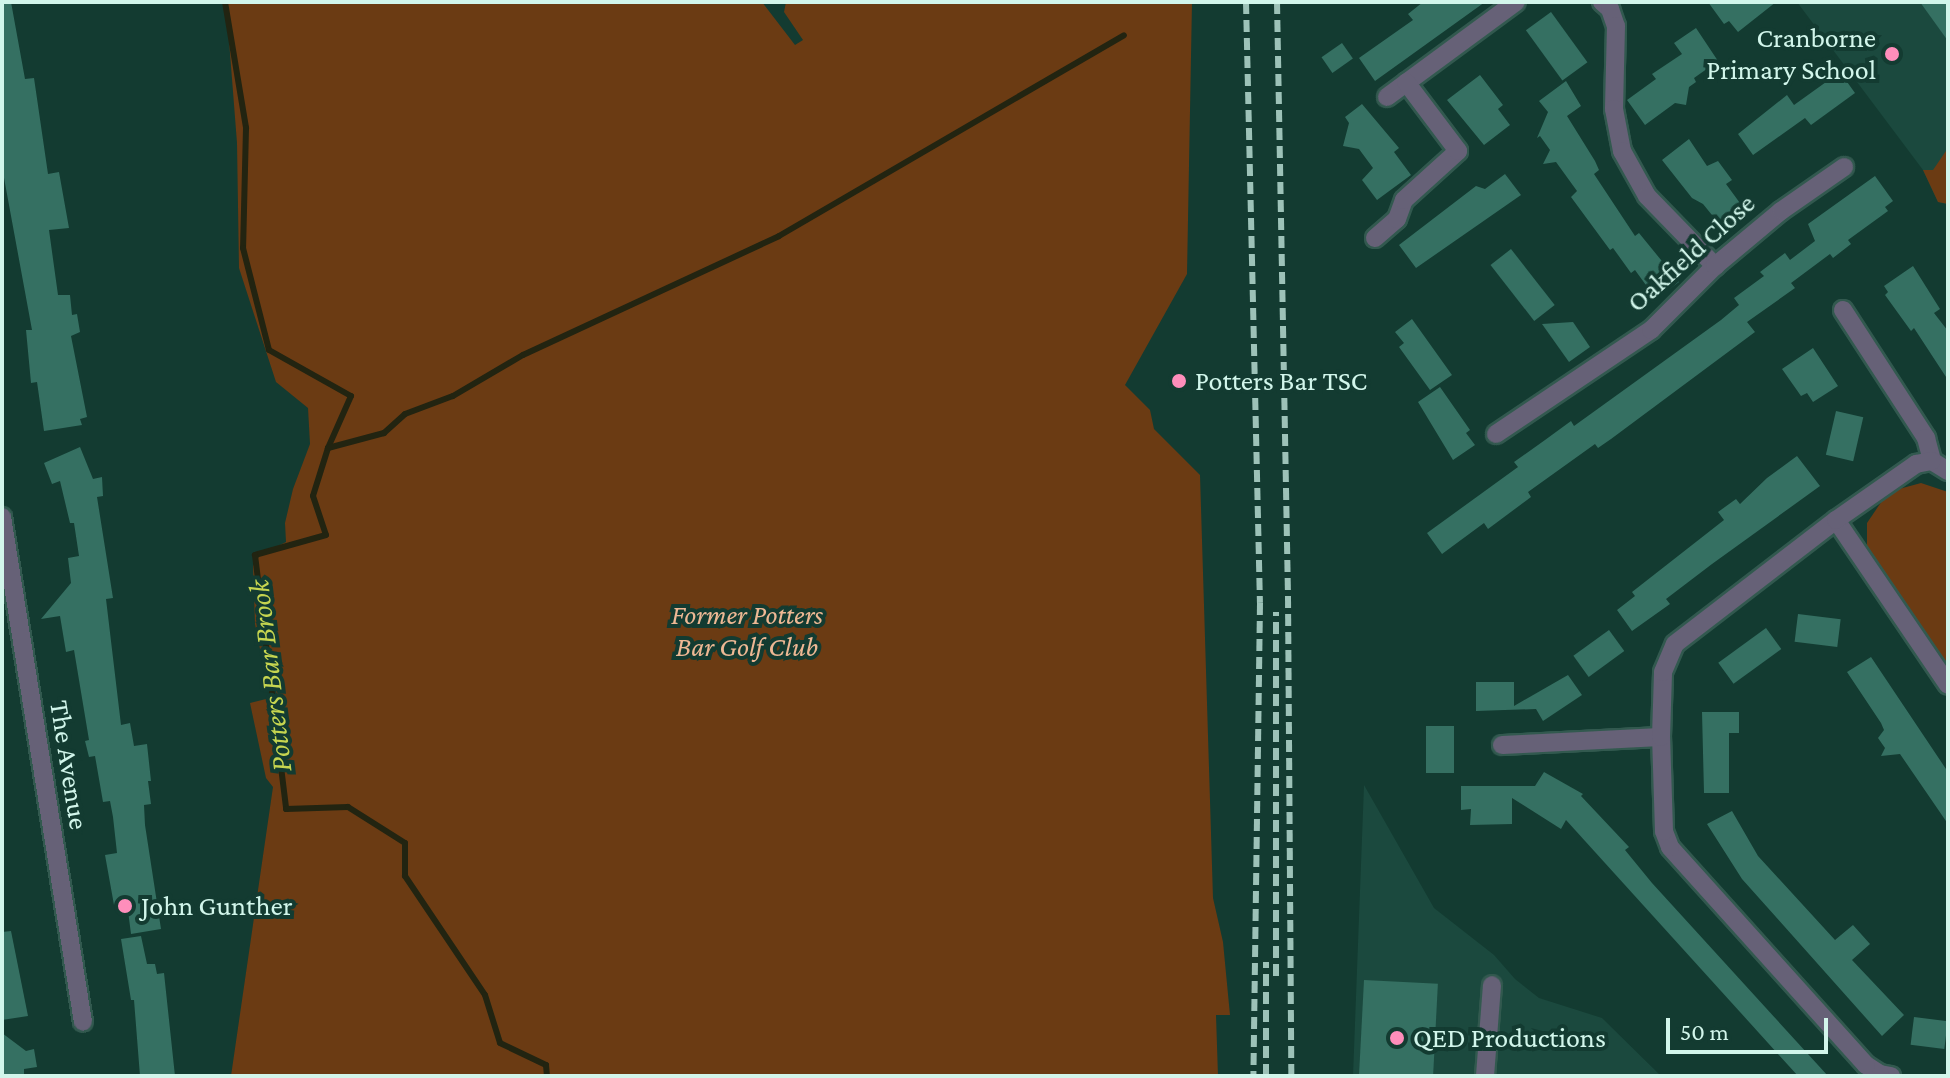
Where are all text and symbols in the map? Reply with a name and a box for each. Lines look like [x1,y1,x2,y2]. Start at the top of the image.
place label: Cranborne Primary School [1706,21,1876,87]
marker: Cranborne Primary School [1883,45,1901,63]
street label: Oakfield Close [1620,187,1762,319]
place label: Potters Bar TSC [1195,364,1367,398]
marker: Potters Bar TSC [1170,372,1188,390]
water label: Potters Bar Brook [240,578,300,774]
park label: Former Potters Bar Golf Club [671,598,823,664]
street label: The Avenue [42,698,96,832]
place label: John Gunther [141,889,293,923]
marker: John Gunther [116,897,134,915]
scale bar [1670,1002,1832,1052]
text: 50 m [1680,1018,1729,1045]
place label: QED Productions [1413,1021,1606,1055]
marker: QED Productions [1388,1029,1406,1047]

